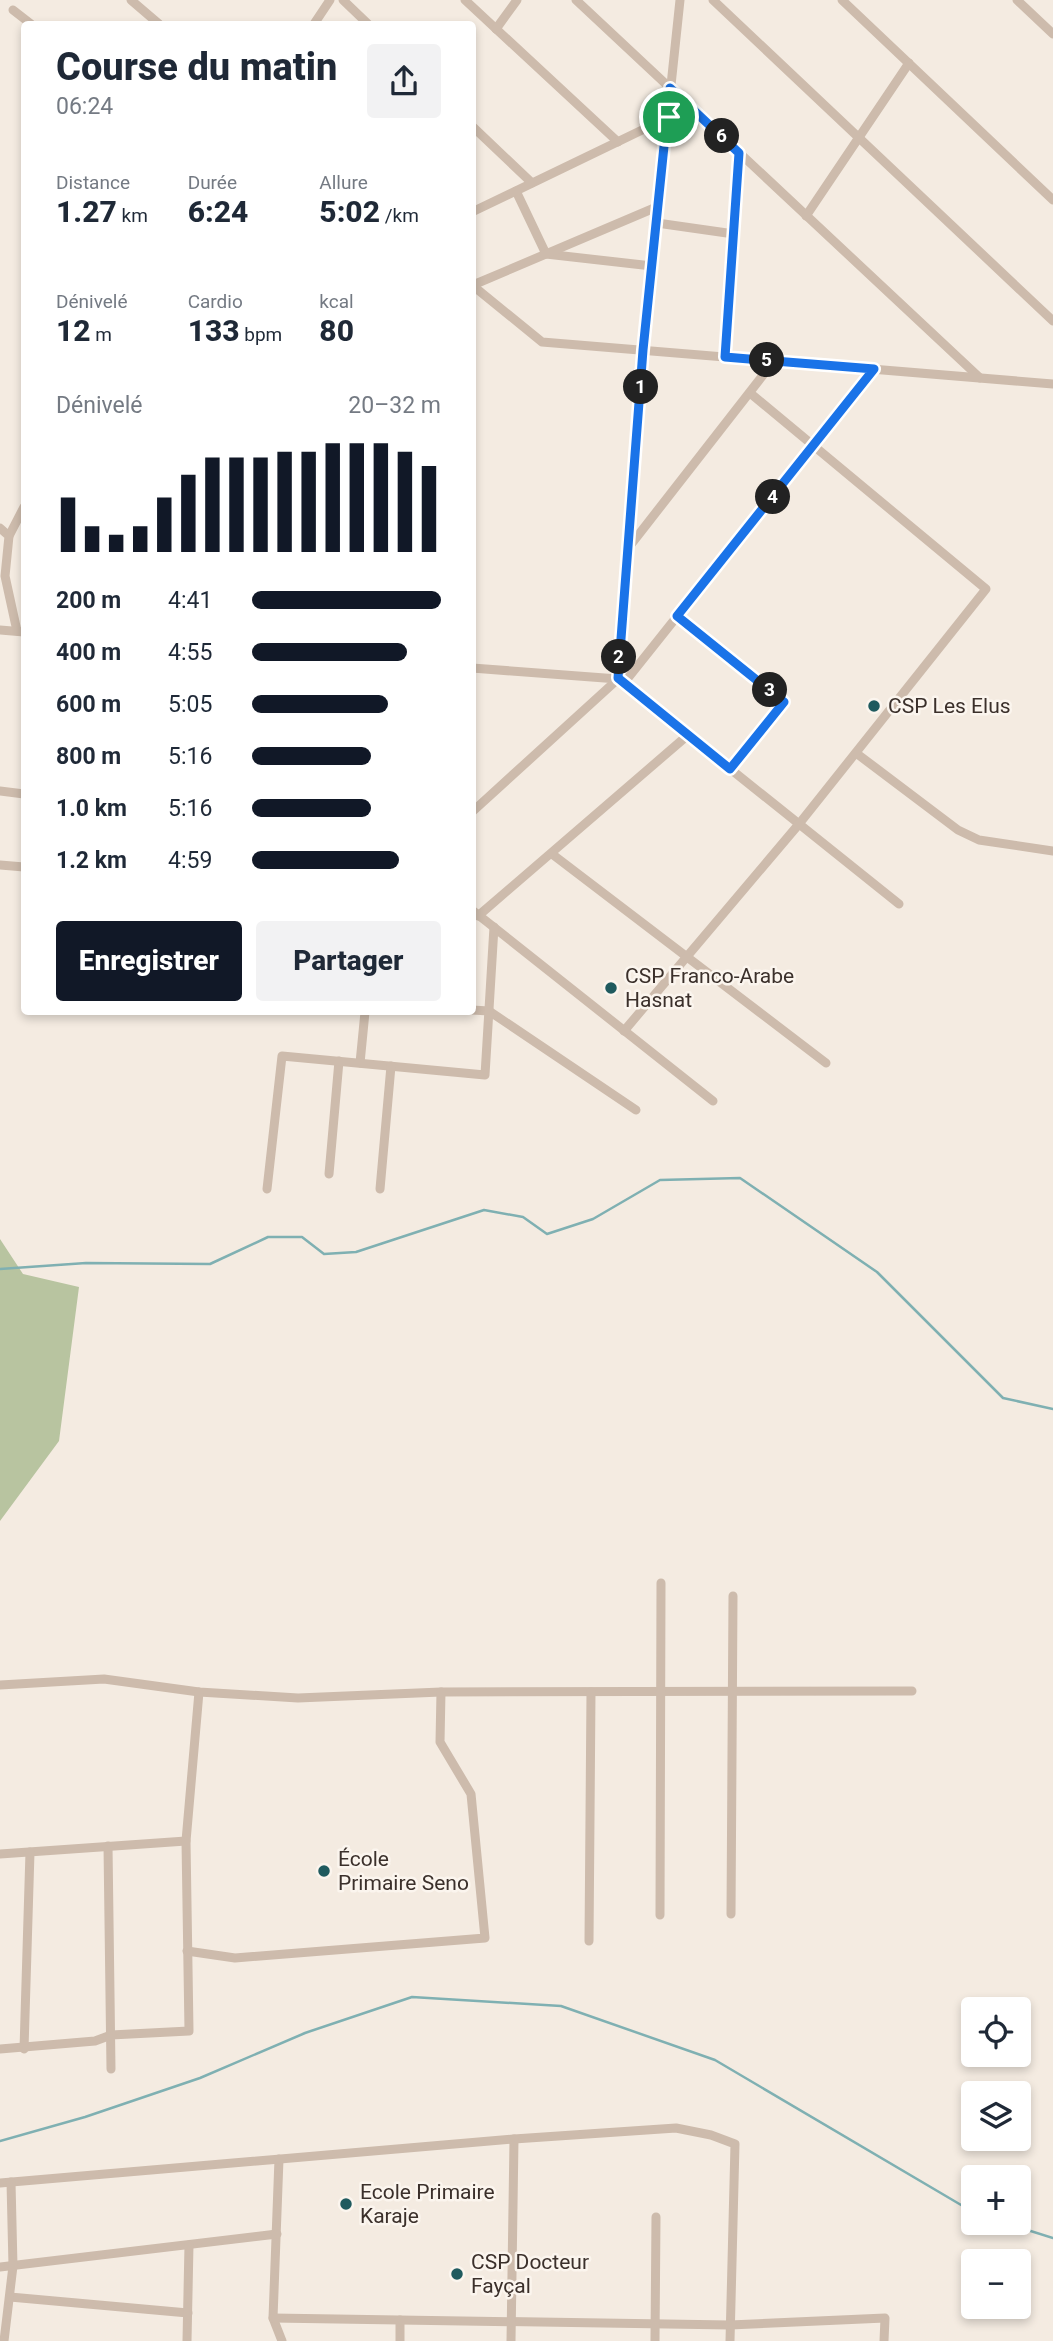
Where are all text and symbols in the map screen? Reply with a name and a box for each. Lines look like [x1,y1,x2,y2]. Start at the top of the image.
button: share [367,44,441,118]
text: Course du matin [56,45,337,89]
pin [639,87,699,147]
text: 06:24 [56,93,113,120]
icon: arrive [650,98,688,136]
pin: 6 [704,118,740,154]
text: 6 [716,124,727,147]
text: Distance [56,171,130,194]
text: Durée [188,171,237,194]
text: Allure [319,171,368,194]
text: 1.27 [56,194,117,229]
text: 6:24 [188,194,248,229]
text: 5:02 [319,194,380,229]
text: km [117,204,148,227]
text: /km [380,204,419,227]
text: Dénivelé [56,290,128,313]
text: Cardio [188,290,243,313]
text: kcal [319,290,354,313]
text: 12 [56,313,91,348]
text: 133 [188,313,240,348]
text: 80 [319,313,354,348]
text: m [91,323,112,346]
text: bpm [240,323,282,346]
pin: 5 [750,342,784,378]
text: 5 [761,348,772,371]
pin: 1 [624,370,658,404]
text: 1 [635,375,646,398]
text: Dénivelé [56,392,143,419]
text: 20–32 m [348,392,441,419]
pin: 4 [756,480,790,514]
text: 4 [767,485,778,508]
text: 200 m [56,587,121,614]
text: 4:41 [168,587,212,614]
text: 400 m [56,639,121,666]
text: 4:55 [168,639,212,666]
pin: 2 [602,640,636,674]
text: 2 [613,645,624,668]
pin: 3 [752,672,788,708]
text: 3 [764,678,775,701]
text: 600 m [56,691,121,718]
text: 5:05 [168,691,212,718]
place label: CSP Les Elus [888,694,1011,718]
marker: CSP Les Elus [866,698,882,714]
text: 800 m [56,743,121,770]
text: 5:16 [168,743,212,770]
text: 1.0 km [56,795,127,822]
text: 5:16 [168,795,212,822]
text: 1.2 km [56,847,127,874]
text: 4:59 [168,847,212,874]
button: Enregistrer [56,921,242,1001]
button: Partager [256,921,441,1001]
place label: CSP Franco-Arabe Hasnat [625,964,794,1012]
marker: CSP Franco-Arabe Hasnat [603,980,619,996]
place label: École Primaire Seno [338,1847,469,1895]
marker: École Primaire Seno [316,1863,332,1879]
map controls [961,1997,1031,2319]
button: locate [961,1997,1031,2067]
button: layers [961,2081,1031,2151]
button: + [961,2165,1031,2235]
place label: Ecole Primaire Karaje [360,2180,495,2228]
marker: Ecole Primaire Karaje [338,2196,354,2212]
button: − [961,2249,1031,2319]
place label: CSP Docteur Fayçal [471,2250,589,2298]
marker: CSP Docteur Fayçal [449,2266,465,2282]

